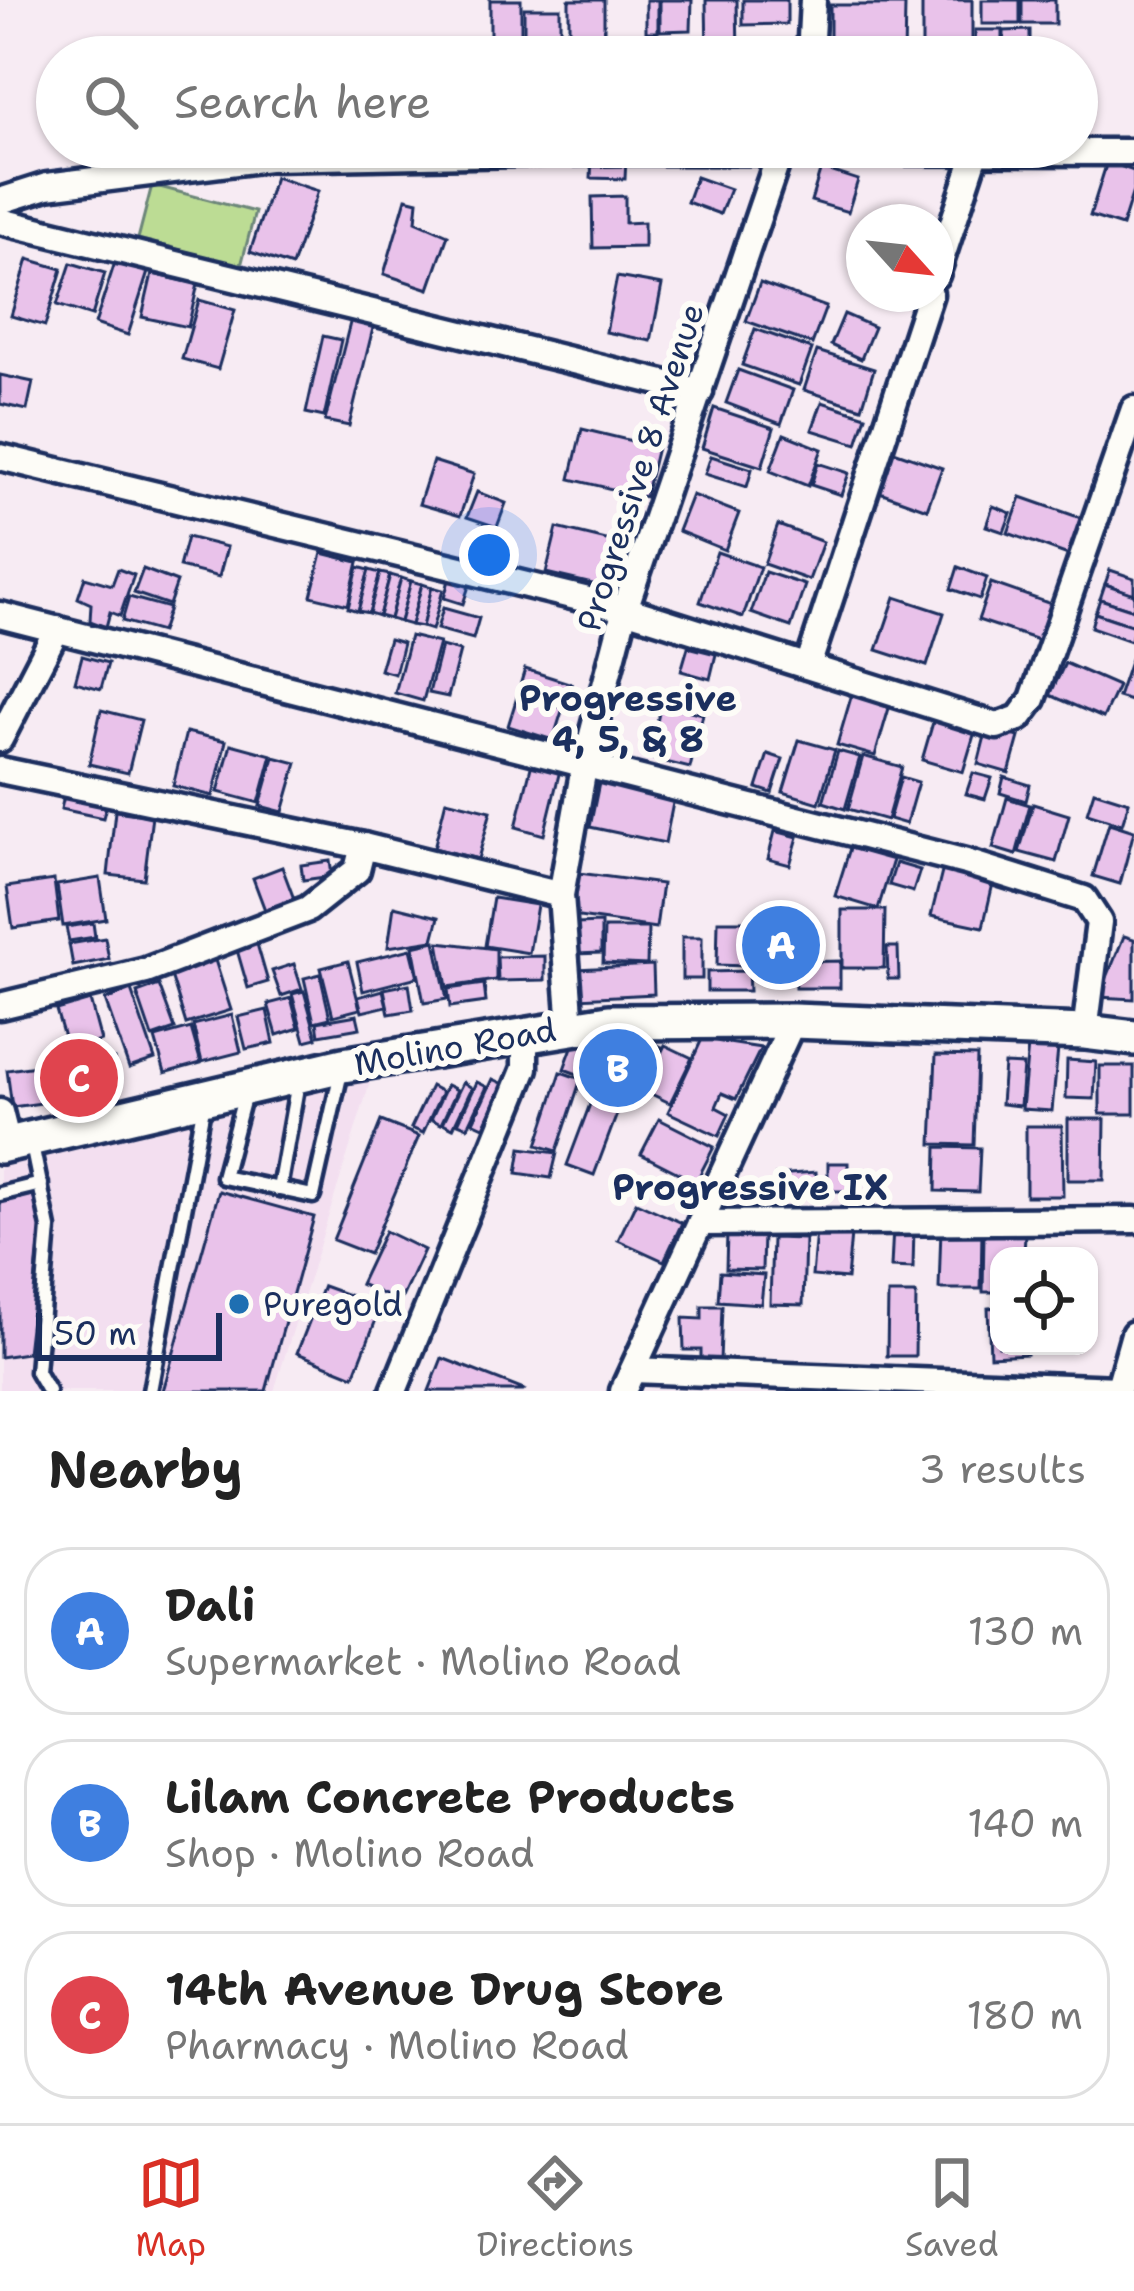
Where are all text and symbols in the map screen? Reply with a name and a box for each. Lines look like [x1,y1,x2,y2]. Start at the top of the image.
search box [36,36,1098,168]
icon: search [78,69,144,135]
text: Search here [174,72,431,132]
north arrow [846,204,954,312]
street label: Progressive 8 Avenue [566,297,715,637]
your location [459,525,519,585]
district label: Progressive 4, 5, & 8 [519,674,737,764]
pin: A [742,900,820,990]
street label: Molino Road [351,1007,559,1086]
pin: B [579,1023,657,1113]
pin: C [40,1033,118,1123]
district label: Progressive IX [612,1163,888,1212]
map controls [990,1247,1098,1355]
button: locate [990,1247,1098,1355]
place label: Puregold [263,1282,403,1327]
marker: Puregold [226,1291,252,1317]
scale bar [36,1307,222,1360]
text: 50 m [54,1311,137,1356]
text: Nearby [48,1435,243,1503]
text: 3 results [919,1443,1086,1495]
text: Dali [165,1575,255,1635]
text: A [75,1605,105,1657]
text: 130 m [968,1605,1083,1657]
text: Supermarket · Molino Road [165,1635,681,1687]
text: Lilam Concrete Products [165,1767,735,1827]
text: B [78,1797,102,1849]
text: 140 m [967,1797,1083,1849]
text: Shop · Molino Road [165,1827,535,1879]
text: 14th Avenue Drug Store [165,1959,724,2019]
text: C [78,1989,102,2041]
text: 180 m [967,1989,1083,2041]
text: Pharmacy · Molino Road [165,2019,629,2071]
tab: Map [135,2150,206,2267]
tab: Directions [477,2150,634,2267]
tab: Saved [905,2150,999,2267]

